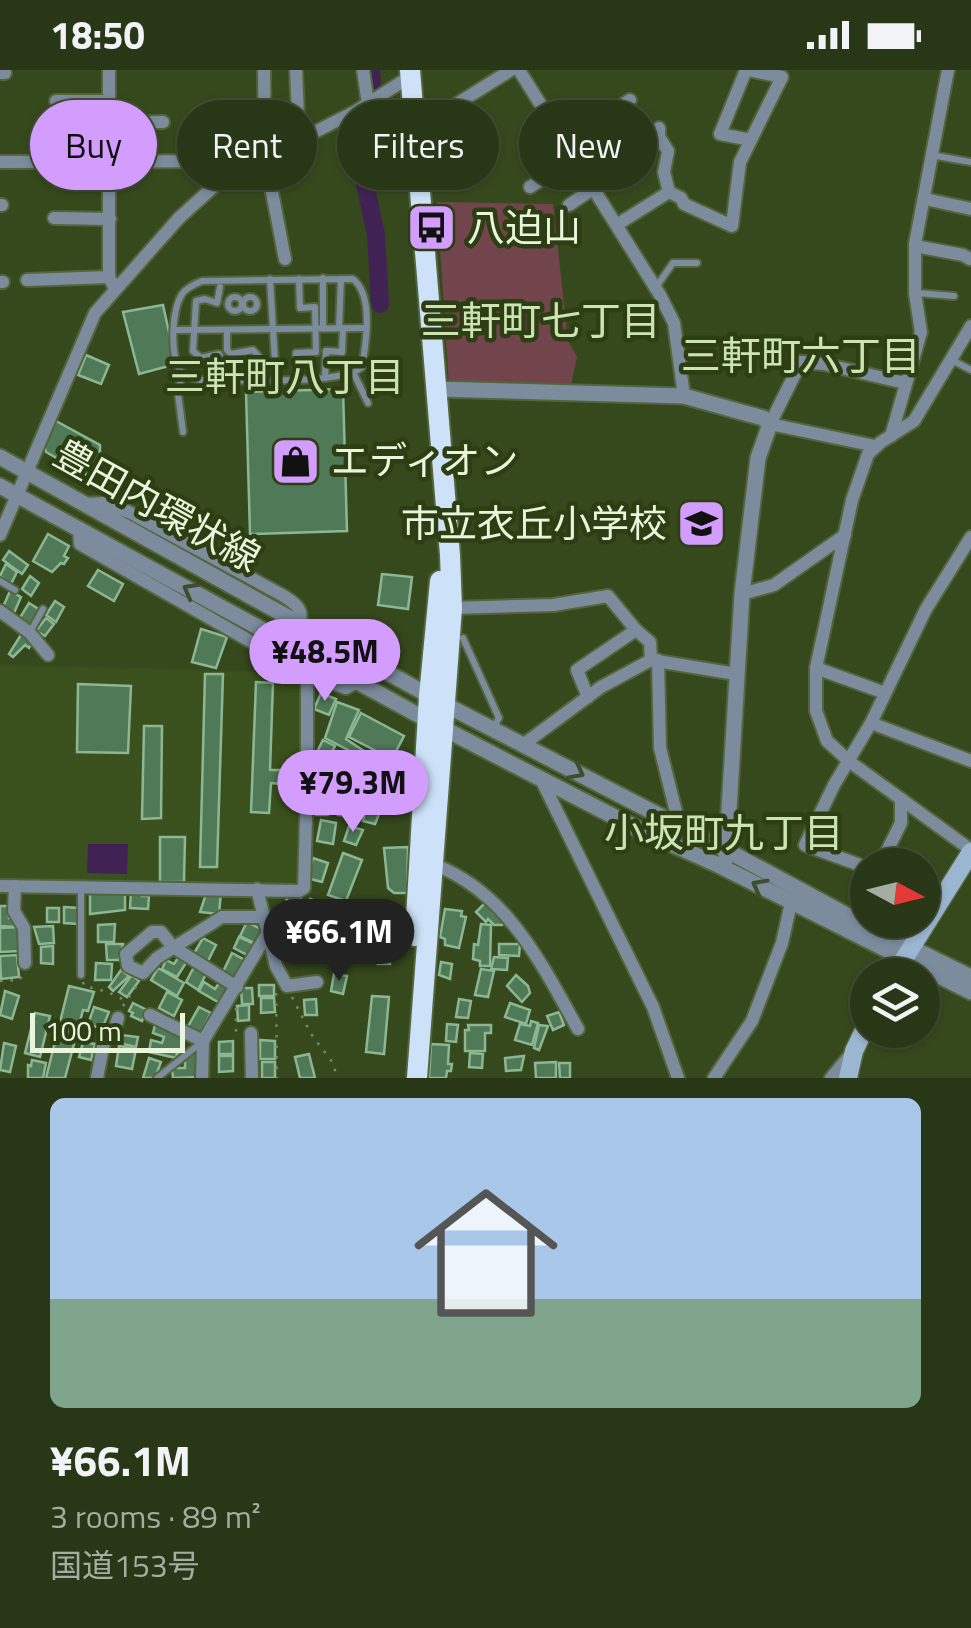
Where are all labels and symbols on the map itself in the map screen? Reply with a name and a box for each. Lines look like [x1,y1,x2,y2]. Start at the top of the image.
place label: 八迫山 [467,198,581,256]
bus stop icon: 八迫山 [406,202,458,254]
district label: 三軒町七丁目 [421,290,661,351]
district label: 三軒町六丁目 [681,325,921,386]
district label: 三軒町八丁目 [165,346,405,407]
street label: 豊田内環状線 [44,424,271,586]
place label: エディオン [331,431,518,489]
shop icon: エディオン [270,435,322,487]
place label: 市立衣丘小学校 [401,494,667,552]
school or university icon: 市立衣丘小学校 [676,498,728,550]
one-way arrow [183,582,201,602]
pin: ¥48.5M [244,619,406,704]
pin: ¥79.3M [272,750,434,835]
one-way arrow [566,760,584,779]
district label: 小坂町九丁目 [604,802,844,863]
north arrow [850,848,940,938]
one-way arrow [751,879,769,898]
pin: ¥66.1M [258,899,420,984]
scale bar [30,1008,185,1053]

